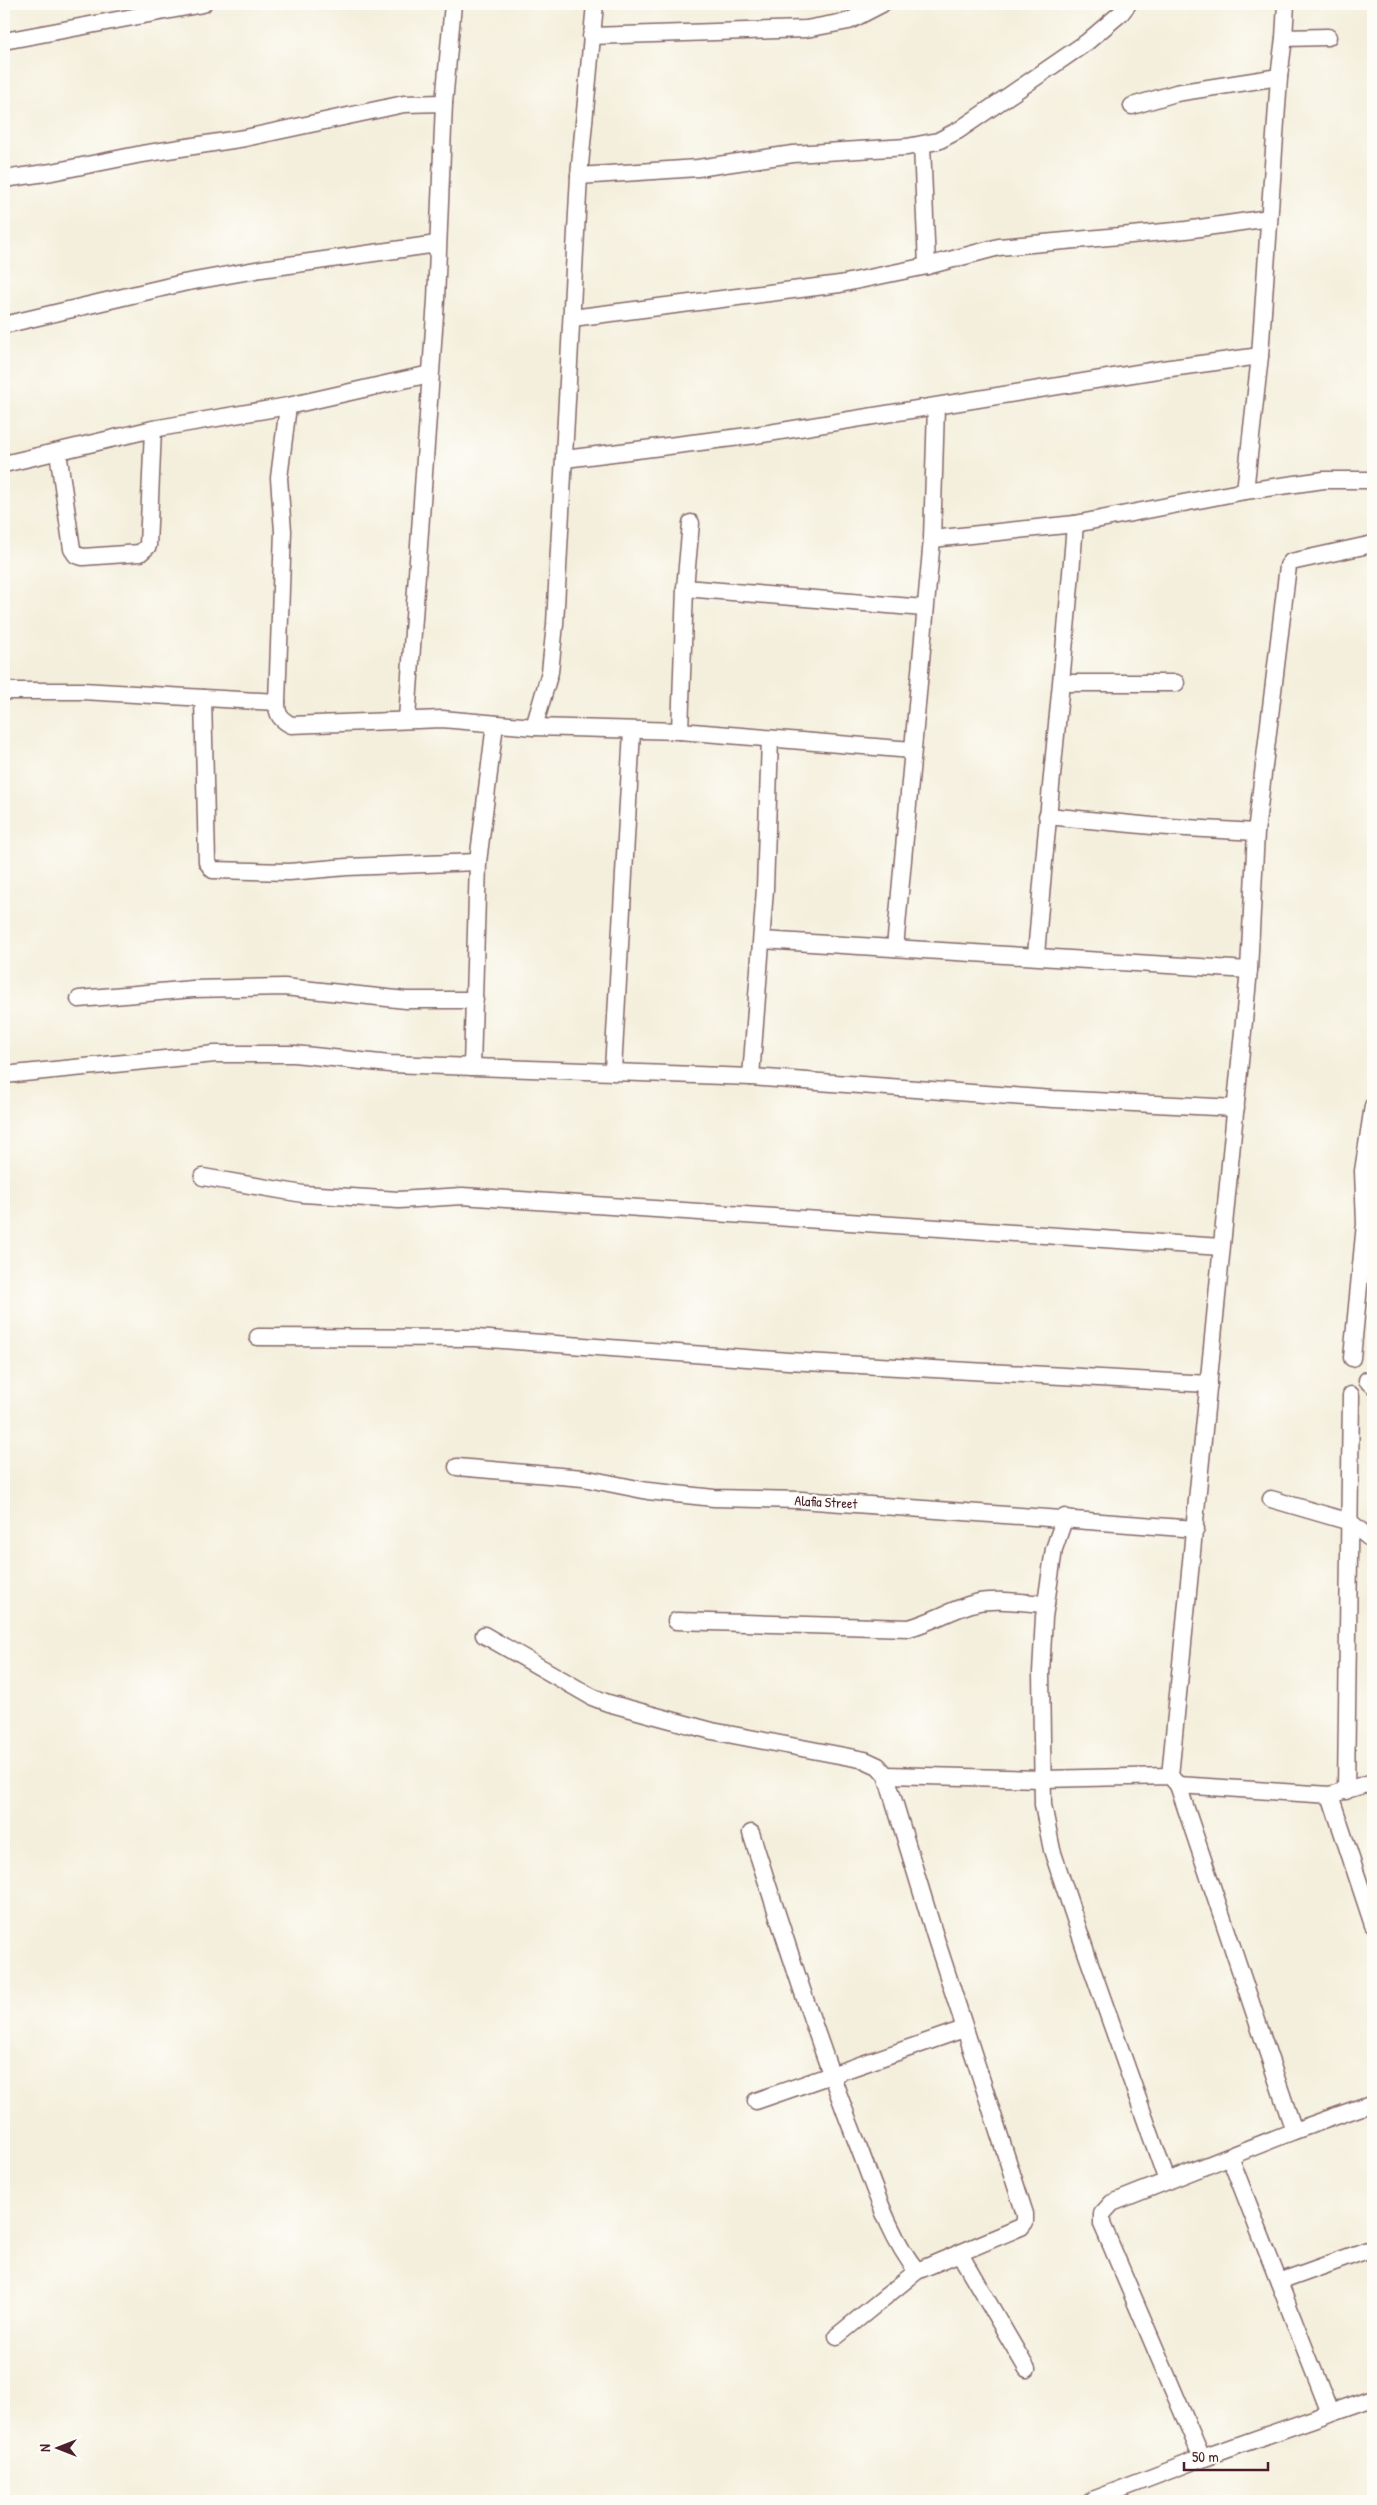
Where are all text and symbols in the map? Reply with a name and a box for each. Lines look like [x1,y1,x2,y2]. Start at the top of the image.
street label: Alafia Street [794,1490,858,1513]
north arrow [32,2422,82,2472]
scale bar [1184,2440,1268,2472]
text: N [35,2444,54,2452]
text: 50 m [1192,2446,1219,2467]

